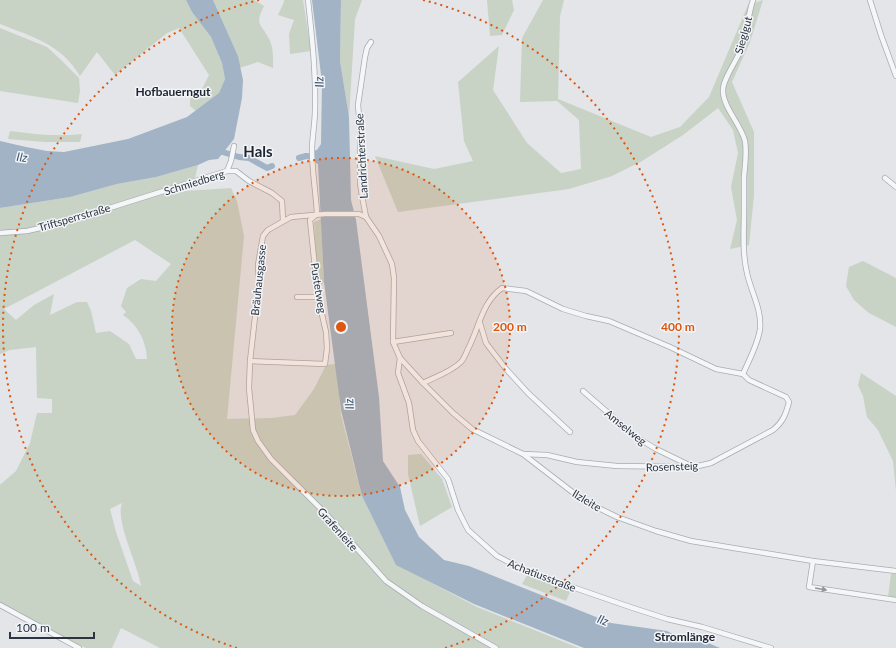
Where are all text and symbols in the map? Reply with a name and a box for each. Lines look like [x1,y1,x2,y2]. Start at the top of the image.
street label: Sieglgut [732,15,754,55]
water label: Ilz [311,75,327,88]
district label: Hofbauerngut [135,84,211,99]
street label: Landrichterstraße [352,113,370,199]
district label: Hals [243,142,273,160]
water label: Ilz [16,149,29,165]
street label: Schmiedberg [162,167,226,197]
street label: Triftsperrstraße [36,200,112,234]
street label: Bräuhausgasse [248,244,268,316]
street label: Pustetweg [309,262,329,315]
text: 200 m [493,319,527,334]
text: 400 m [661,319,695,334]
centre of rings [334,320,348,334]
water label: Ilz [341,397,357,410]
street label: Amselweg [603,406,650,448]
street label: Rosensteig [646,459,699,473]
street label: Ilzleite [570,486,604,514]
street label: Grafenleite [315,505,361,553]
street label: Achatiusstraße [506,556,578,594]
one-way arrow [815,586,827,592]
water label: Ilz [595,611,612,629]
scale bar [10,614,94,640]
text: 100 m [16,620,50,635]
district label: Stromlänge [655,629,716,644]

